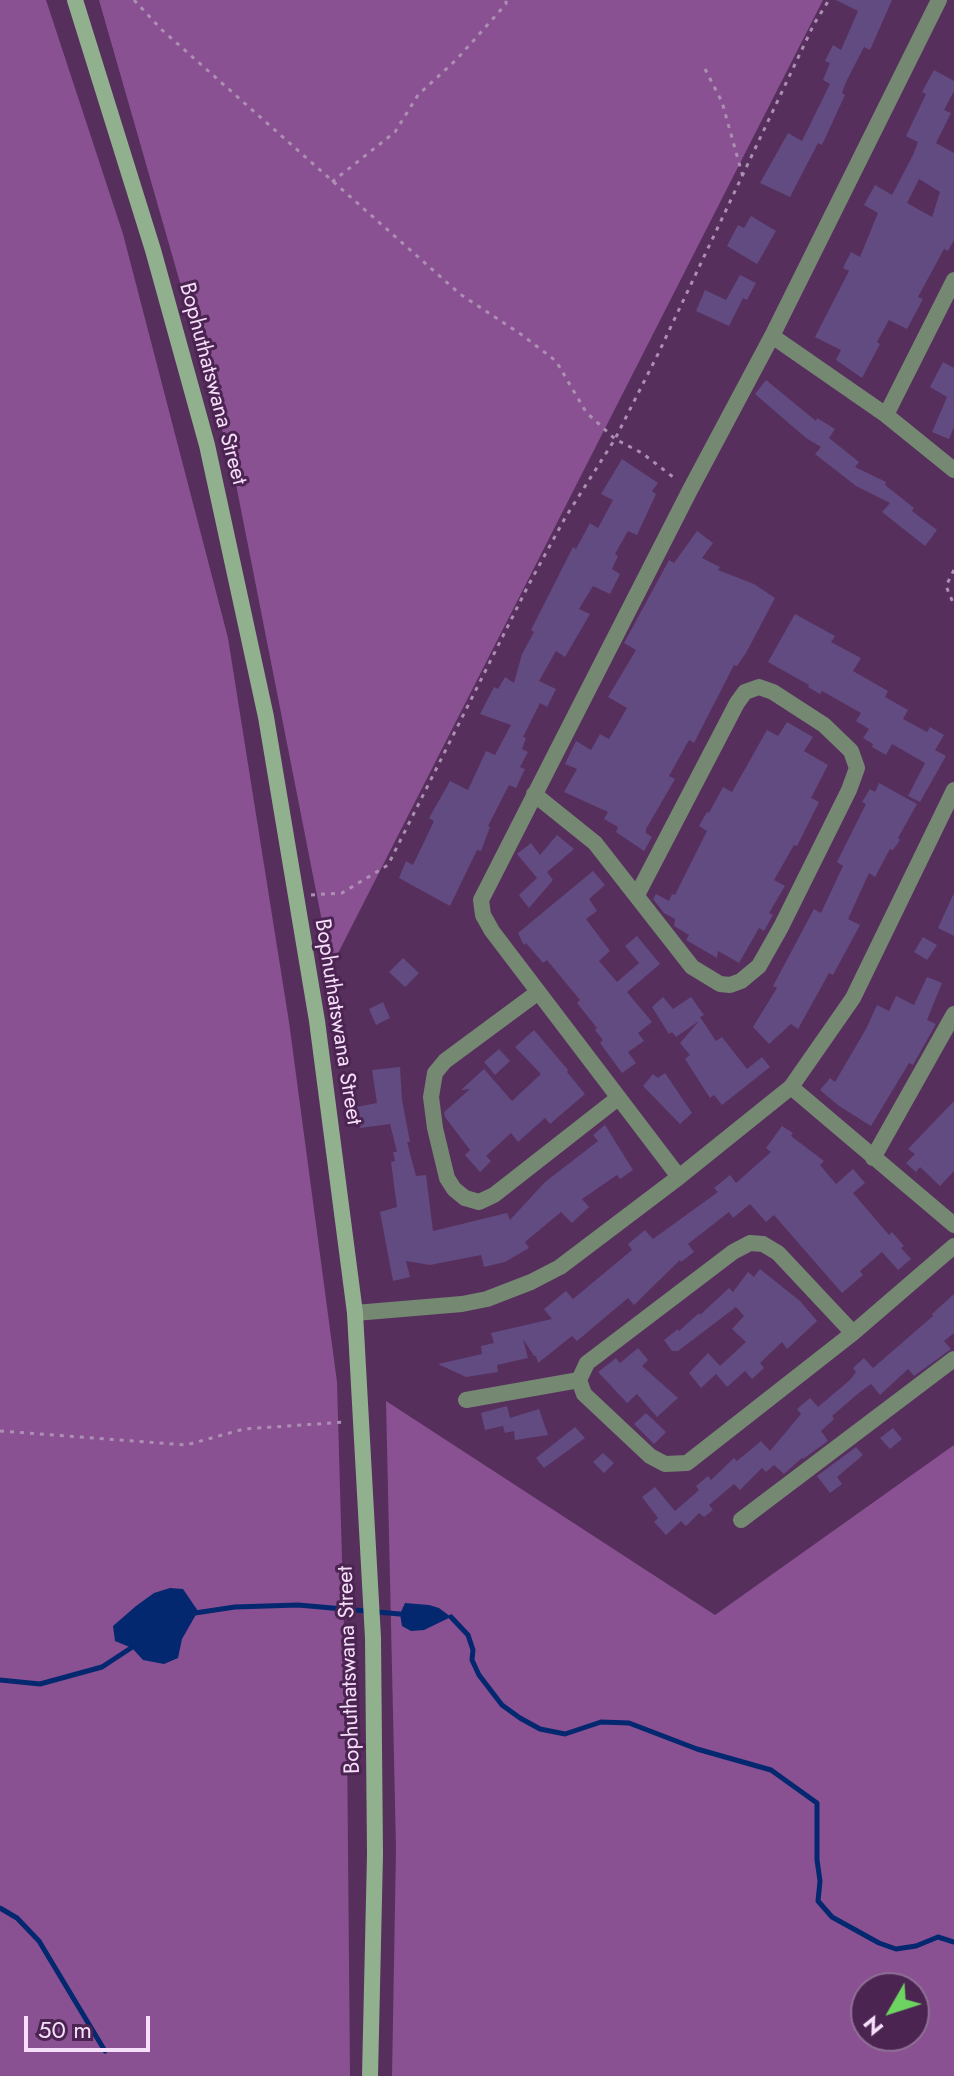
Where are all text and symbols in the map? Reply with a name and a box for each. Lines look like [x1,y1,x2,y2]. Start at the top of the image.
street label: Bophuthatswana Street [172,280,252,488]
street label: Bophuthatswana Street [308,917,366,1127]
street label: Bophuthatswana Street [333,1566,367,1774]
north arrow [850,1972,930,2052]
scale bar [28,2000,154,2050]
text: N [855,2009,891,2043]
text: 50 m [38,2012,92,2047]

